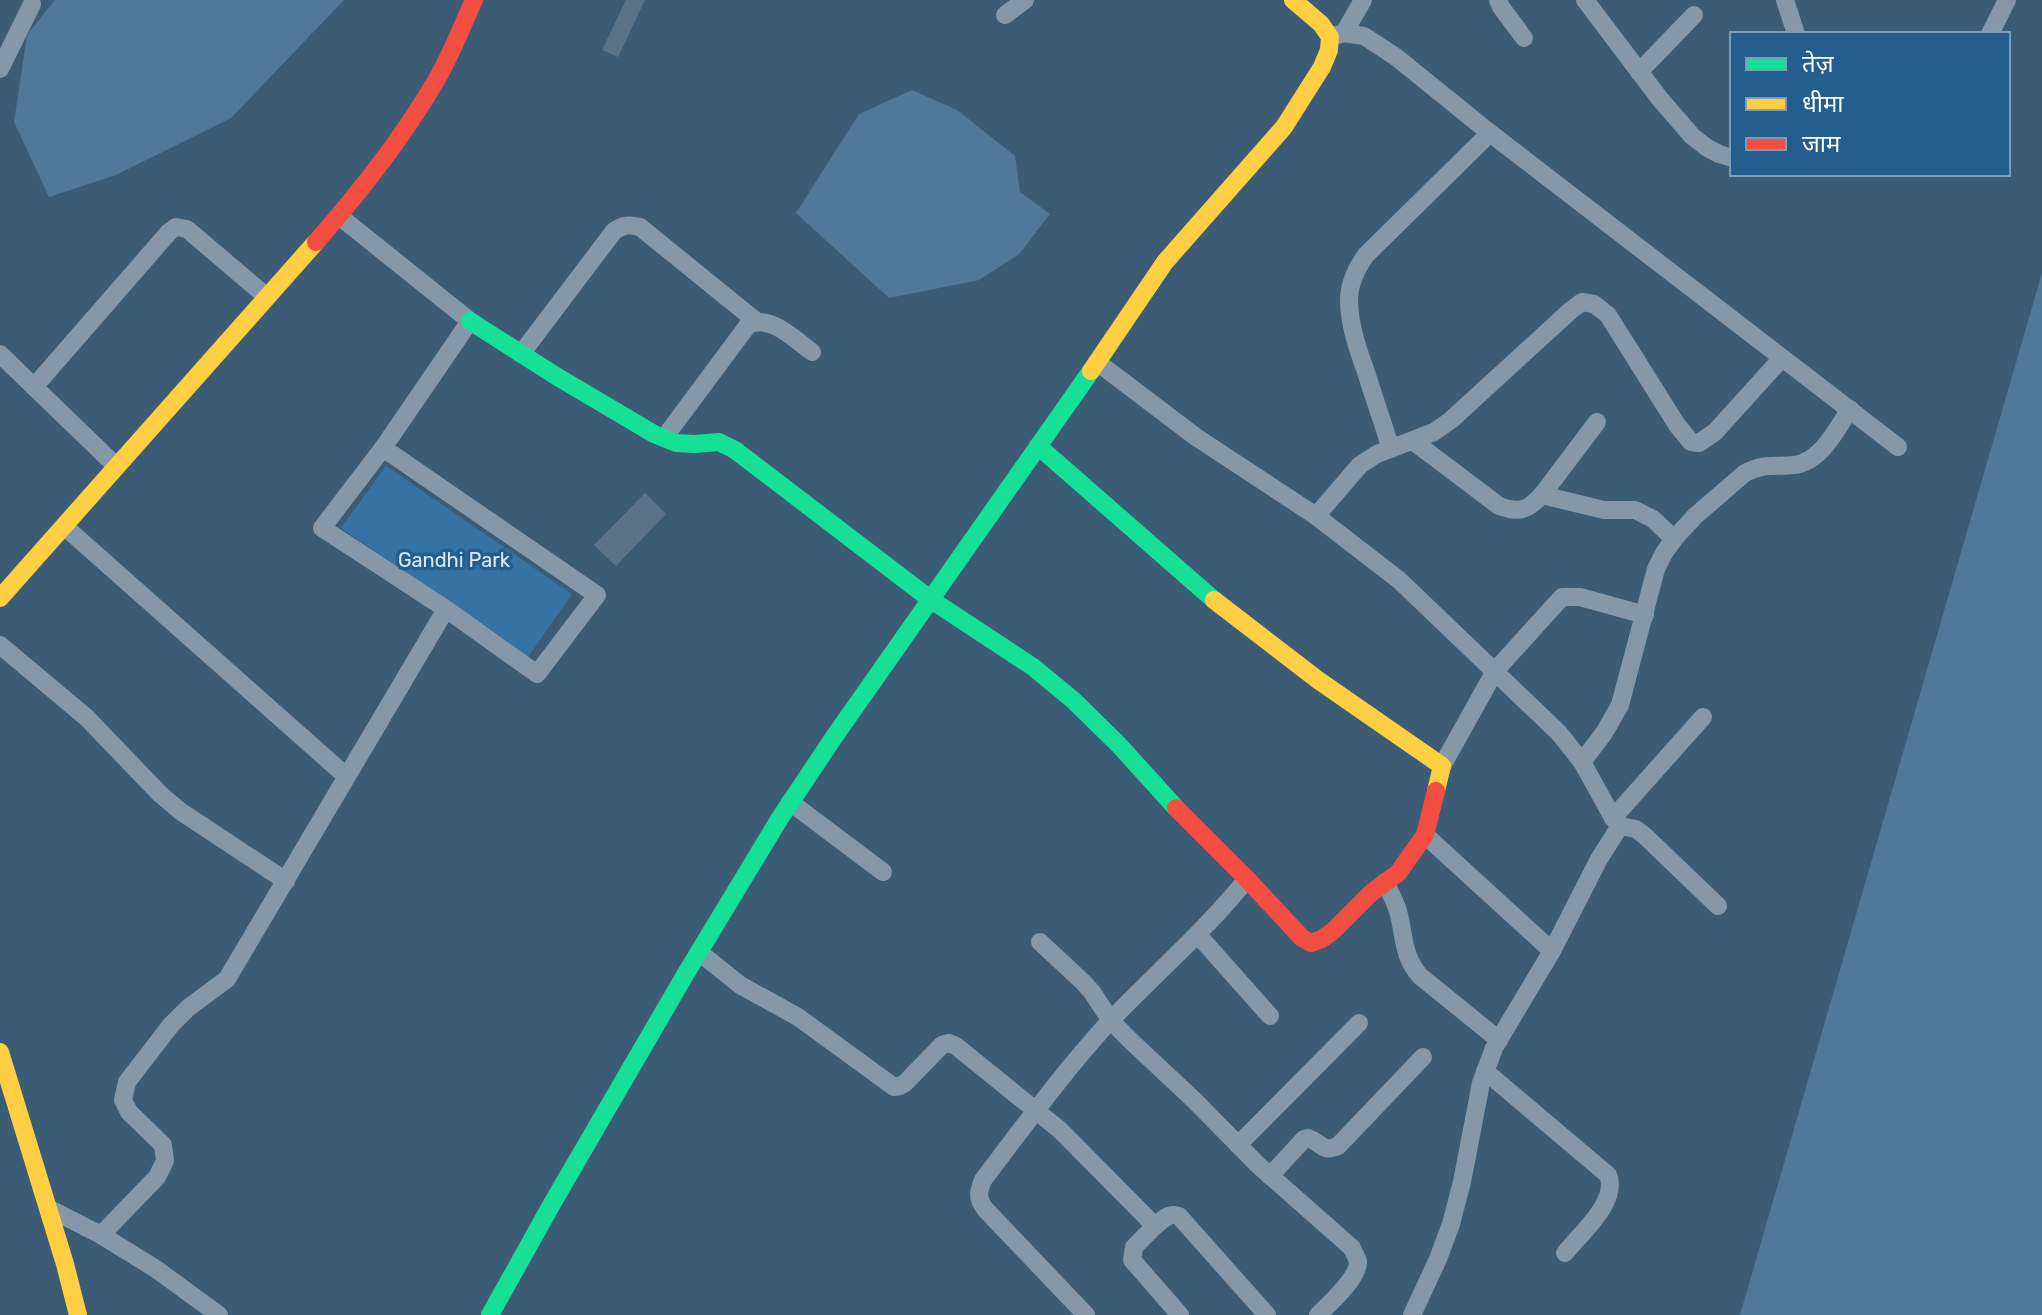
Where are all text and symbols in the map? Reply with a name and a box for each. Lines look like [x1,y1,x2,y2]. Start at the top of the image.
legend [1730,32,2010,176]
text: तेज़ [1802,50,1835,78]
text: धीमा [1802,90,1844,118]
text: जाम [1802,130,1841,158]
park label: Gandhi Park [398,548,511,572]

